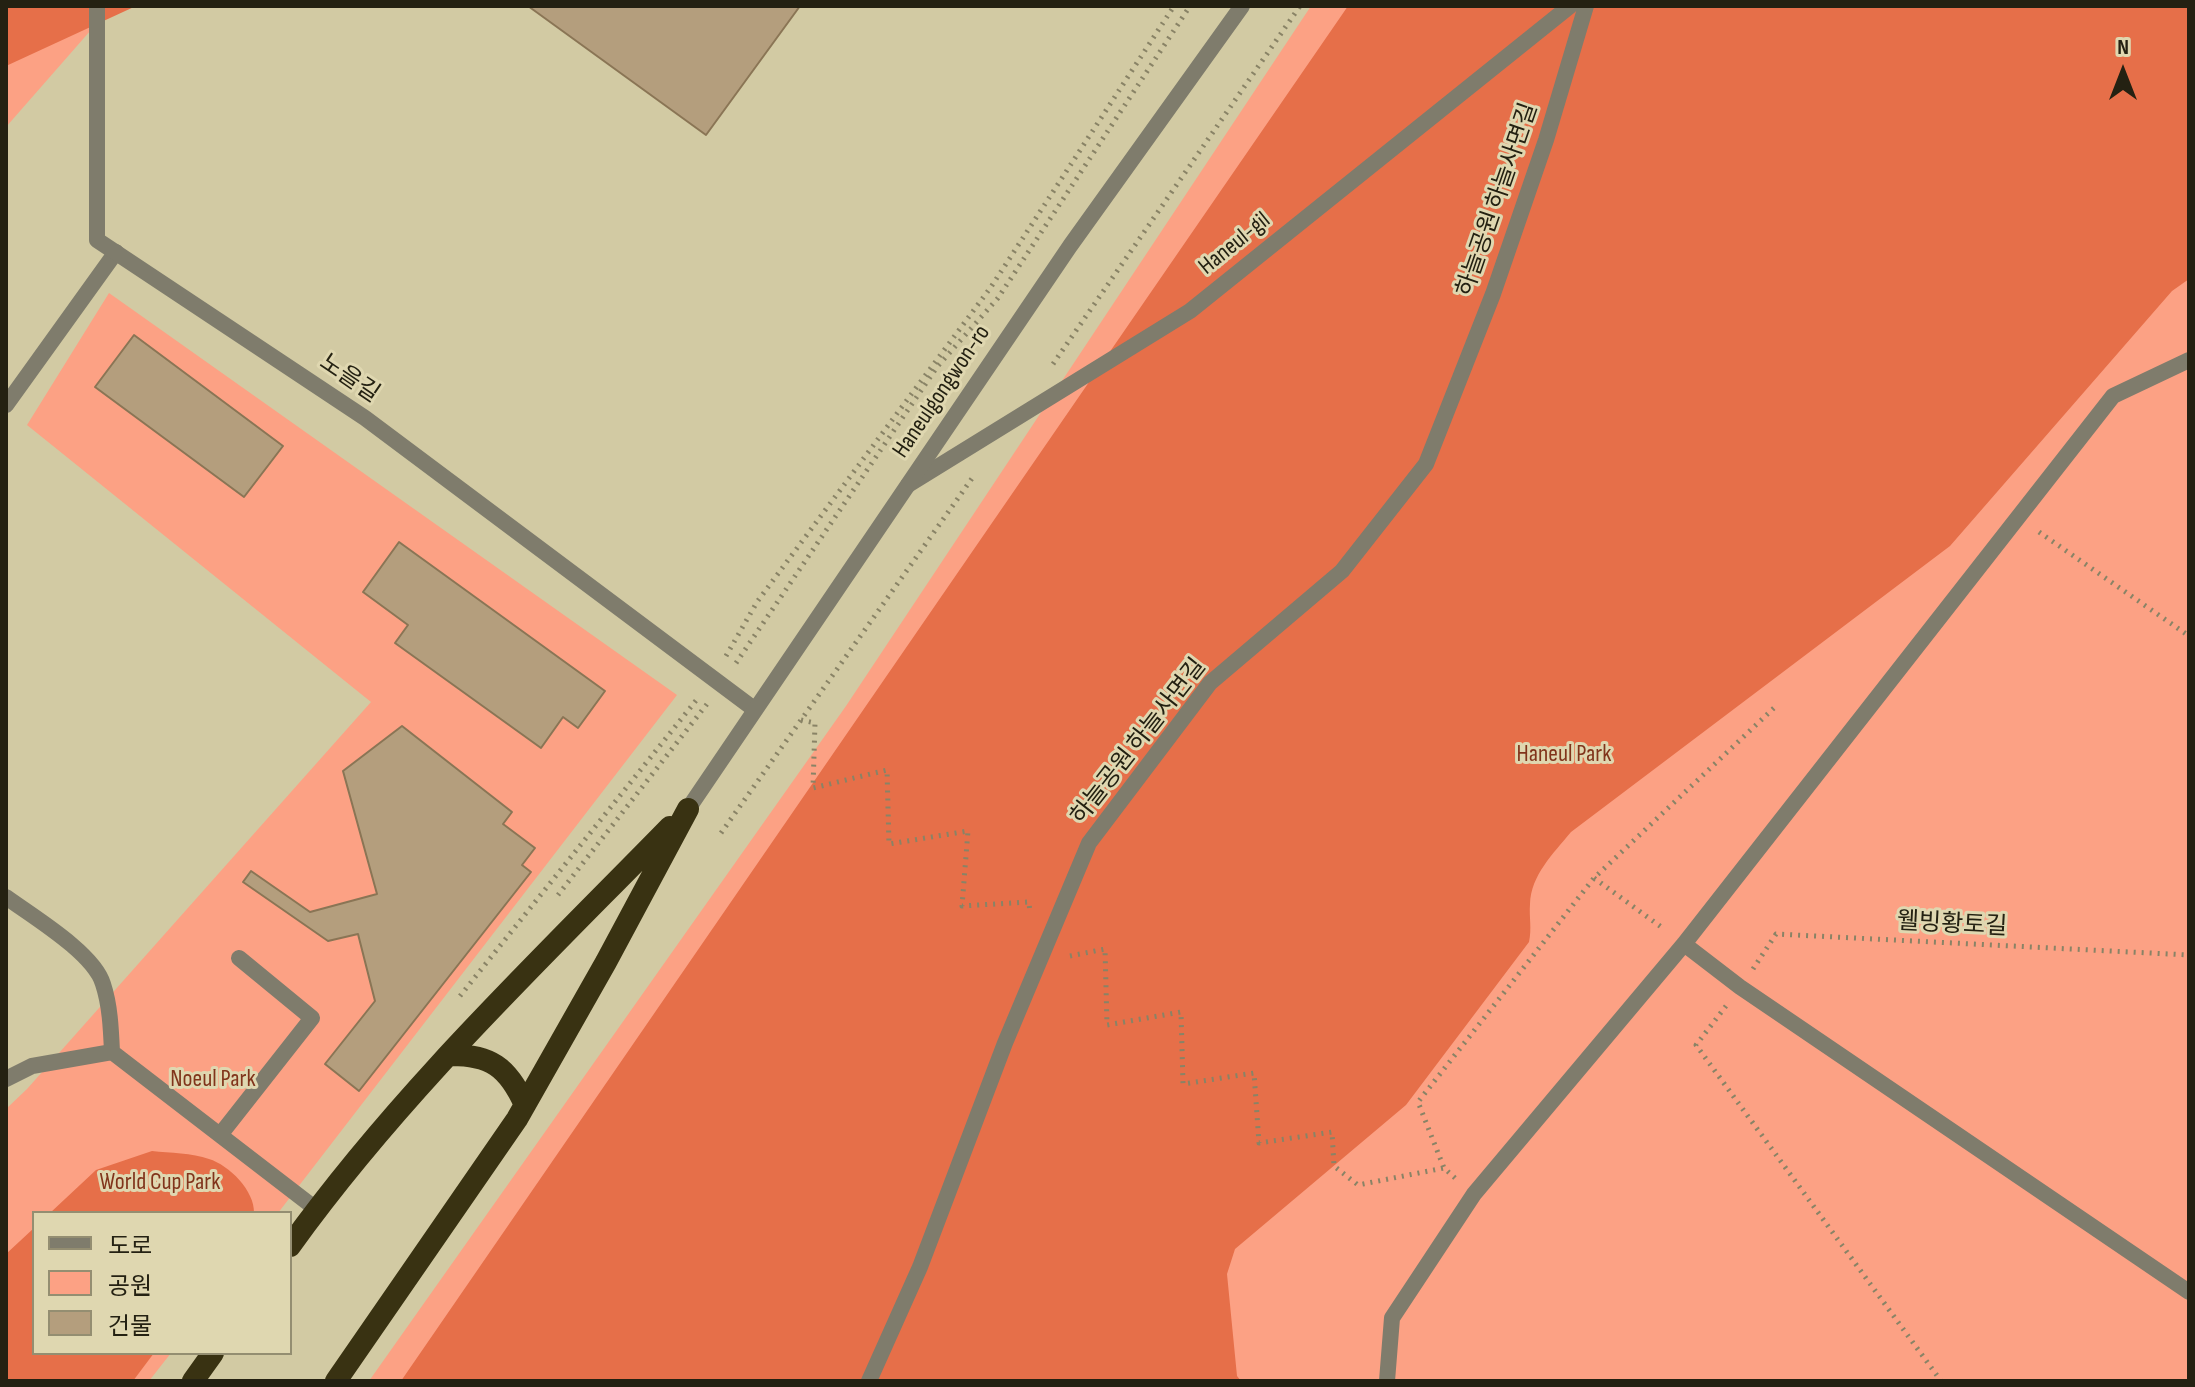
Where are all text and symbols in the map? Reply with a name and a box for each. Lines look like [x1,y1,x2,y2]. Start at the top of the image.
north arrow [2083,32,2163,112]
text: N [2117,34,2129,61]
street label: 하늘공원 하늘사면길 [1451,100,1545,300]
street label: Haneul-gil [1193,206,1277,282]
street label: Haneulgongwon-ro [887,320,997,464]
street label: 노을길 [313,349,385,409]
street label: 하늘공원 하늘사면길 [1065,653,1213,831]
park label: Haneul Park [1517,741,1611,769]
street label: 웰빙황토길 [1896,908,2008,942]
park label: Noeul Park [170,1066,256,1094]
park label: World Cup Park [100,1169,220,1197]
legend [32,1211,292,1355]
text: 도로 [108,1232,152,1261]
text: 공원 [108,1272,152,1301]
text: 건물 [108,1312,152,1341]

